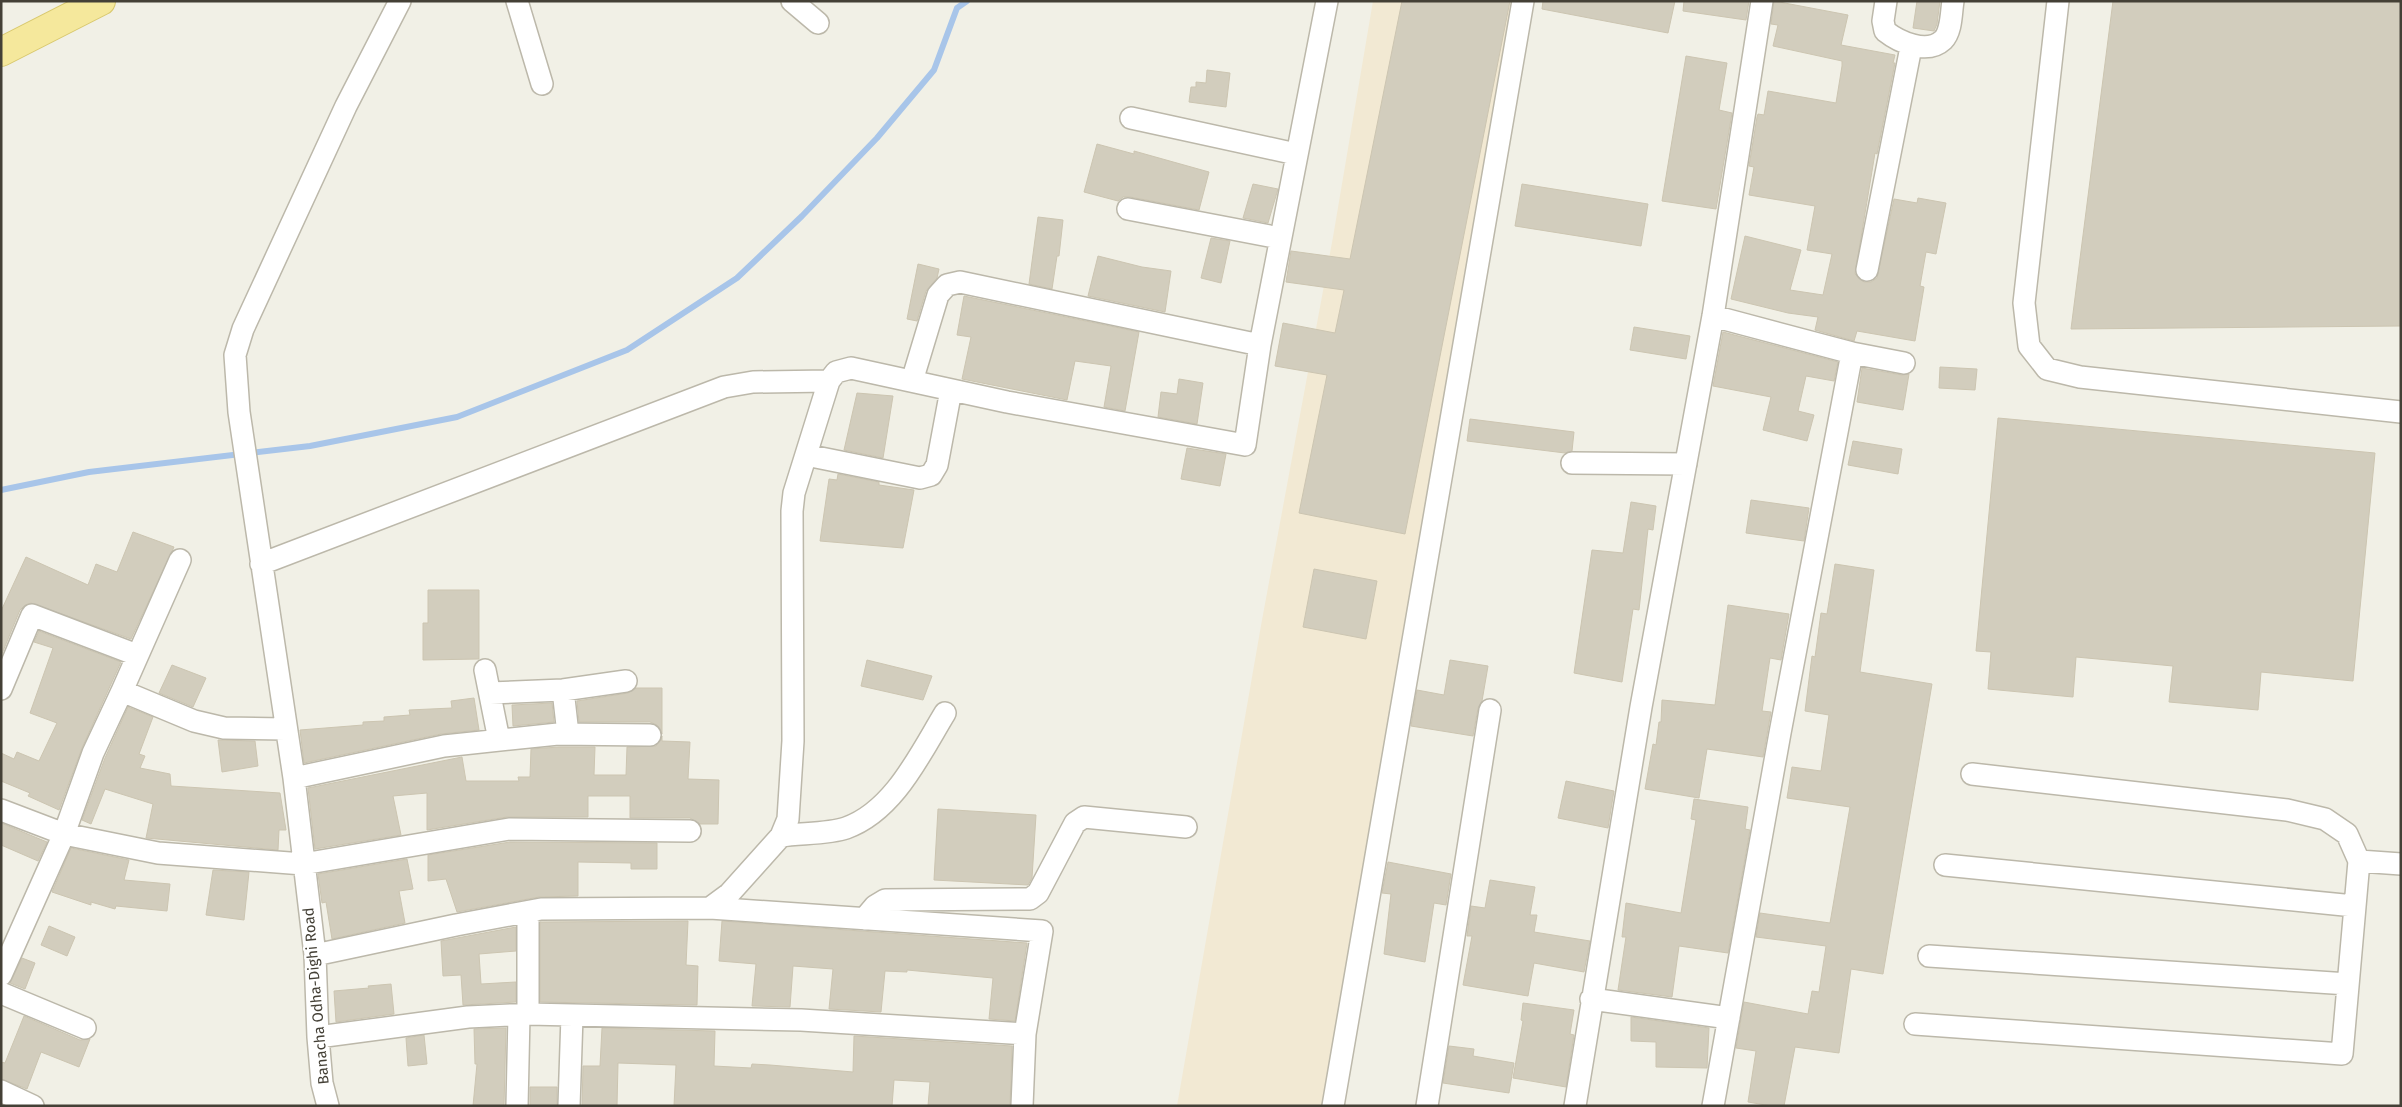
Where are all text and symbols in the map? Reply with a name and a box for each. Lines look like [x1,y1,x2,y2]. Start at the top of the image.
street label: Banacha Odha-Dighi Road [299,907,333,1085]

